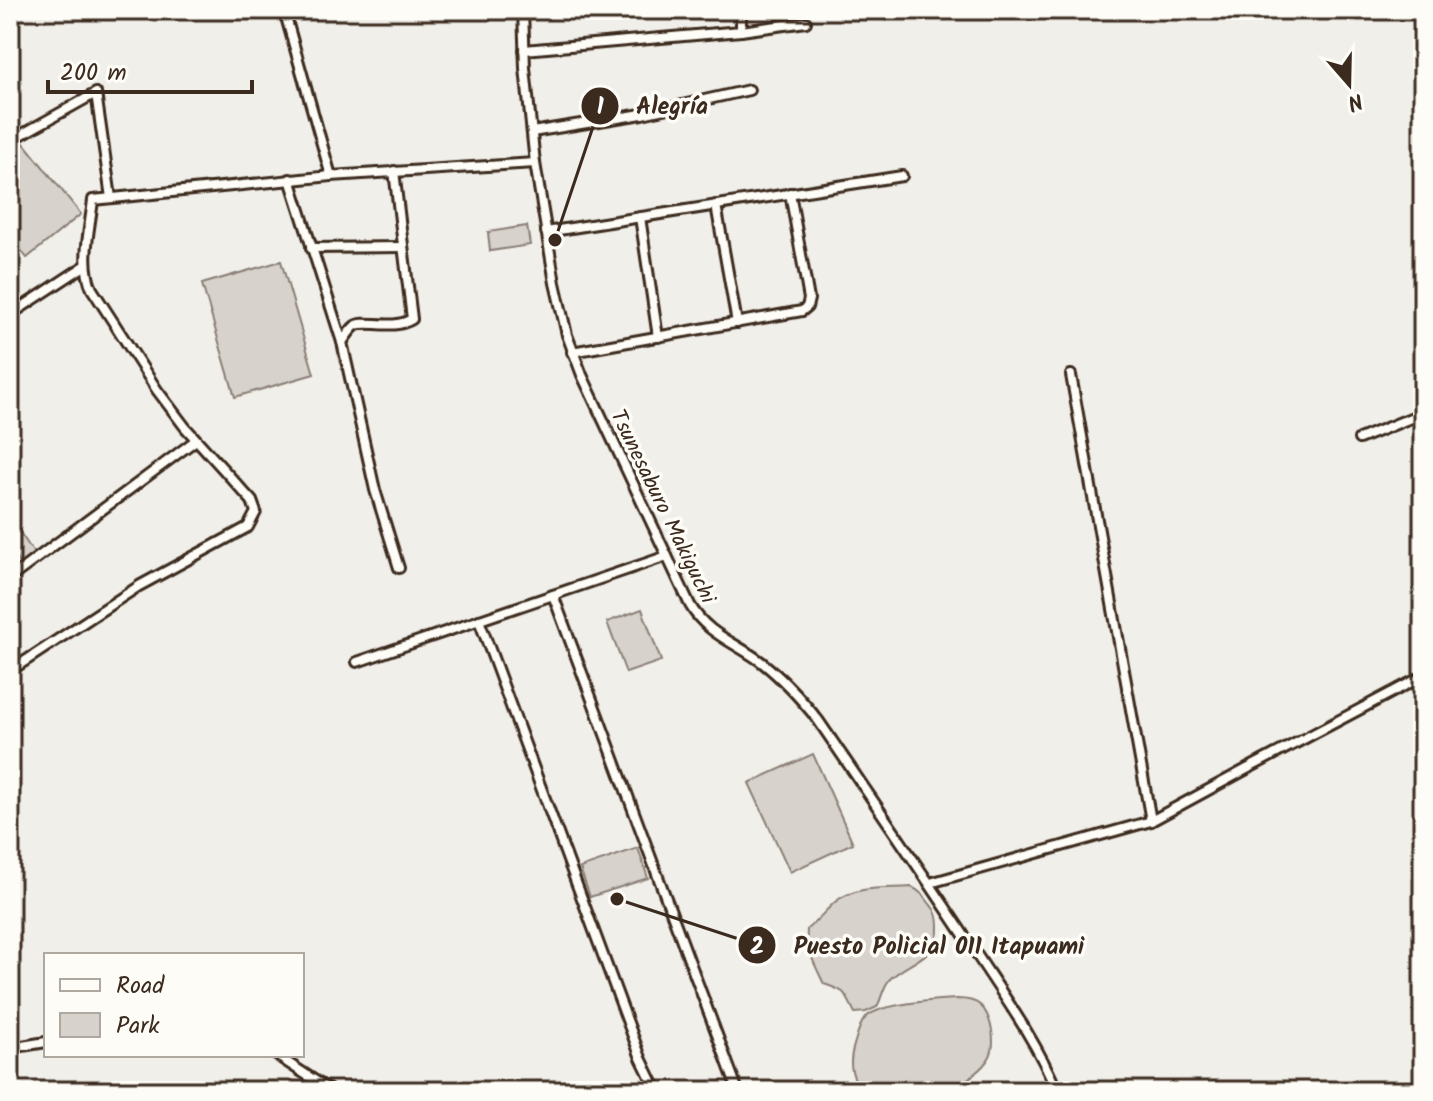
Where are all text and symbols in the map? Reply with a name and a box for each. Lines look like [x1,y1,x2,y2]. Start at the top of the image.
scale bar [48,44,252,94]
north arrow [1309,44,1389,124]
text: 200 m [60,54,127,93]
callout: Alegría [580,82,724,130]
text: N [1342,82,1367,119]
text: 1 [596,88,604,127]
text: Alegría [636,88,708,127]
street label: Tsunesaburo Makiguchi [599,404,724,611]
callout: Puesto Policial 011 Itapuami [737,921,1100,969]
text: 2 [750,928,764,967]
text: Puesto Policial 011 Itapuami [794,928,1085,967]
legend [44,953,304,1057]
text: Road [116,967,165,1006]
text: Park [116,1007,160,1046]

